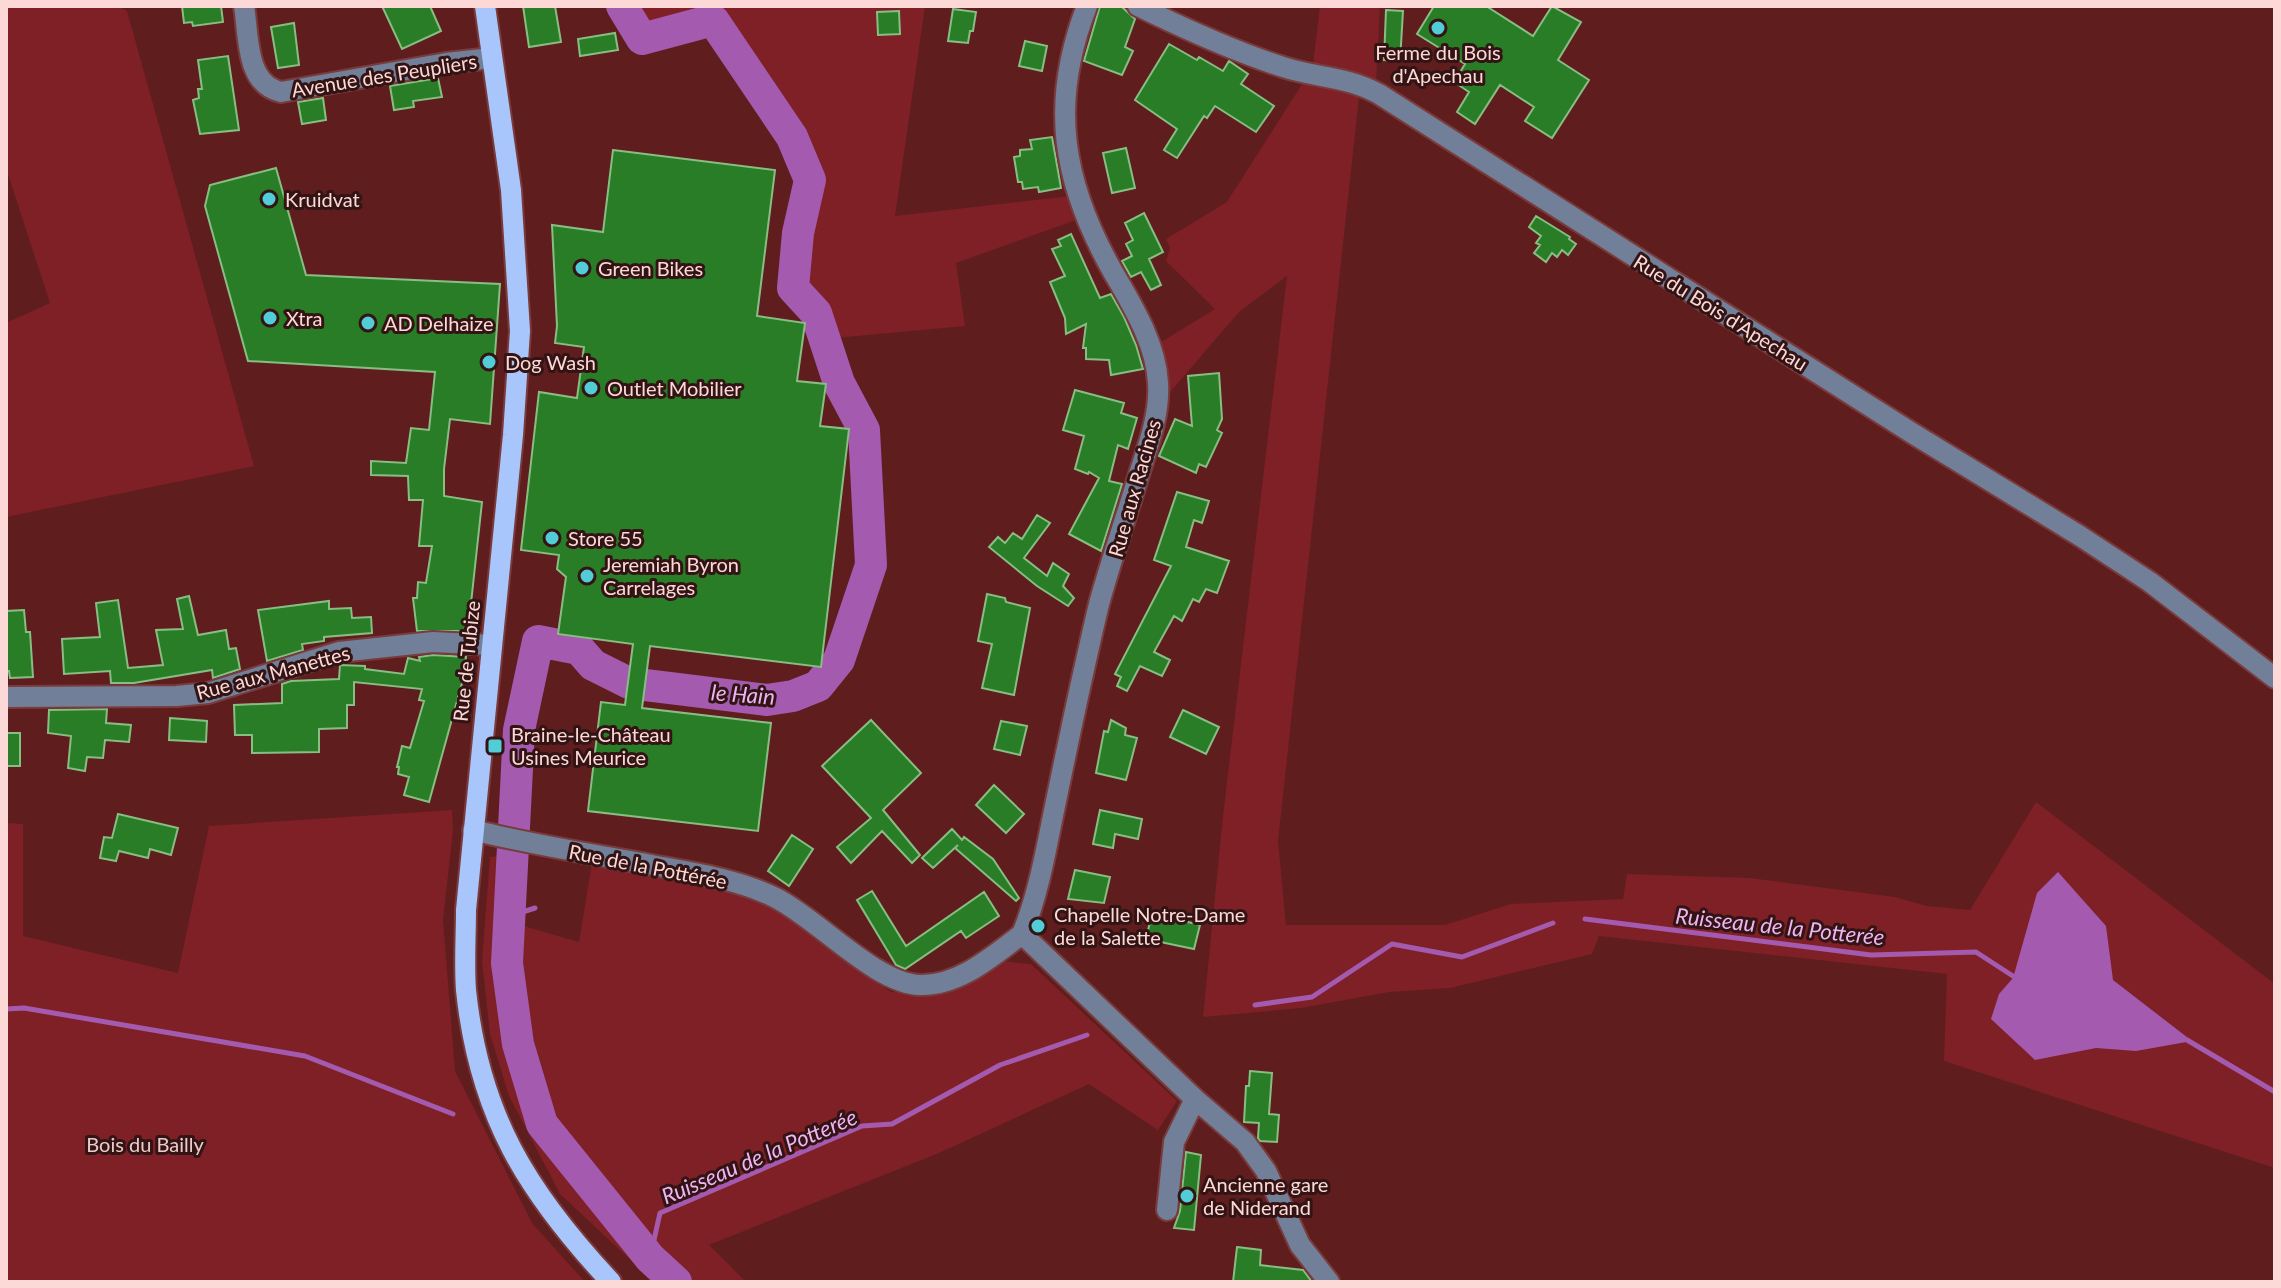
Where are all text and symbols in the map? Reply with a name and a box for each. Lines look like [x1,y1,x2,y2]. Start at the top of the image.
marker: Ferme du Bois d'Apechau [1429,19,1447,37]
place label: Ferme du Bois d'Apechau [1375,40,1501,87]
street label: Avenue des Peupliers [290,49,478,101]
place label: Kruidvat [285,187,360,211]
marker: Kruidvat [260,190,278,208]
street label: Rue du Bois d'Apechau [1630,249,1812,375]
place label: Green Bikes [598,256,703,280]
marker: Green Bikes [573,259,591,277]
place label: Xtra [286,306,322,330]
marker: Xtra [261,309,279,327]
place label: AD Delhaize [384,311,494,335]
marker: AD Delhaize [359,314,377,332]
place label: Dog Wash [505,350,596,374]
marker: Dog Wash [480,353,498,371]
place label: Outlet Mobilier [607,376,742,400]
marker: Outlet Mobilier [582,379,600,397]
street label: Rue aux Racines [1103,416,1165,560]
place label: Store 55 [568,526,643,550]
marker: Store 55 [543,529,561,547]
place label: Jeremiah Byron Carrelages [603,552,739,599]
marker: Jeremiah Byron Carrelages [578,567,596,585]
street label: Rue de Tubize [448,599,484,723]
street label: Rue aux Manettes [194,640,352,704]
water label: le Hain [710,678,776,710]
place label: Braine-le-Château Usines Meurice [511,722,671,769]
marker: Braine-le-Château Usines Meurice [486,737,504,755]
street label: Rue de la Pottérée [567,839,729,893]
place label: Chapelle Notre-Dame de la Salette [1054,902,1245,949]
water label: Ruisseau de la Potterée [1674,902,1886,950]
marker: Chapelle Notre-Dame de la Salette [1029,917,1047,935]
water label: Ruisseau de la Potterée [657,1103,861,1209]
park label: Bois du Bailly [86,1132,204,1156]
place label: Ancienne gare de Niderand [1203,1172,1328,1219]
marker: Ancienne gare de Niderand [1178,1187,1196,1205]

